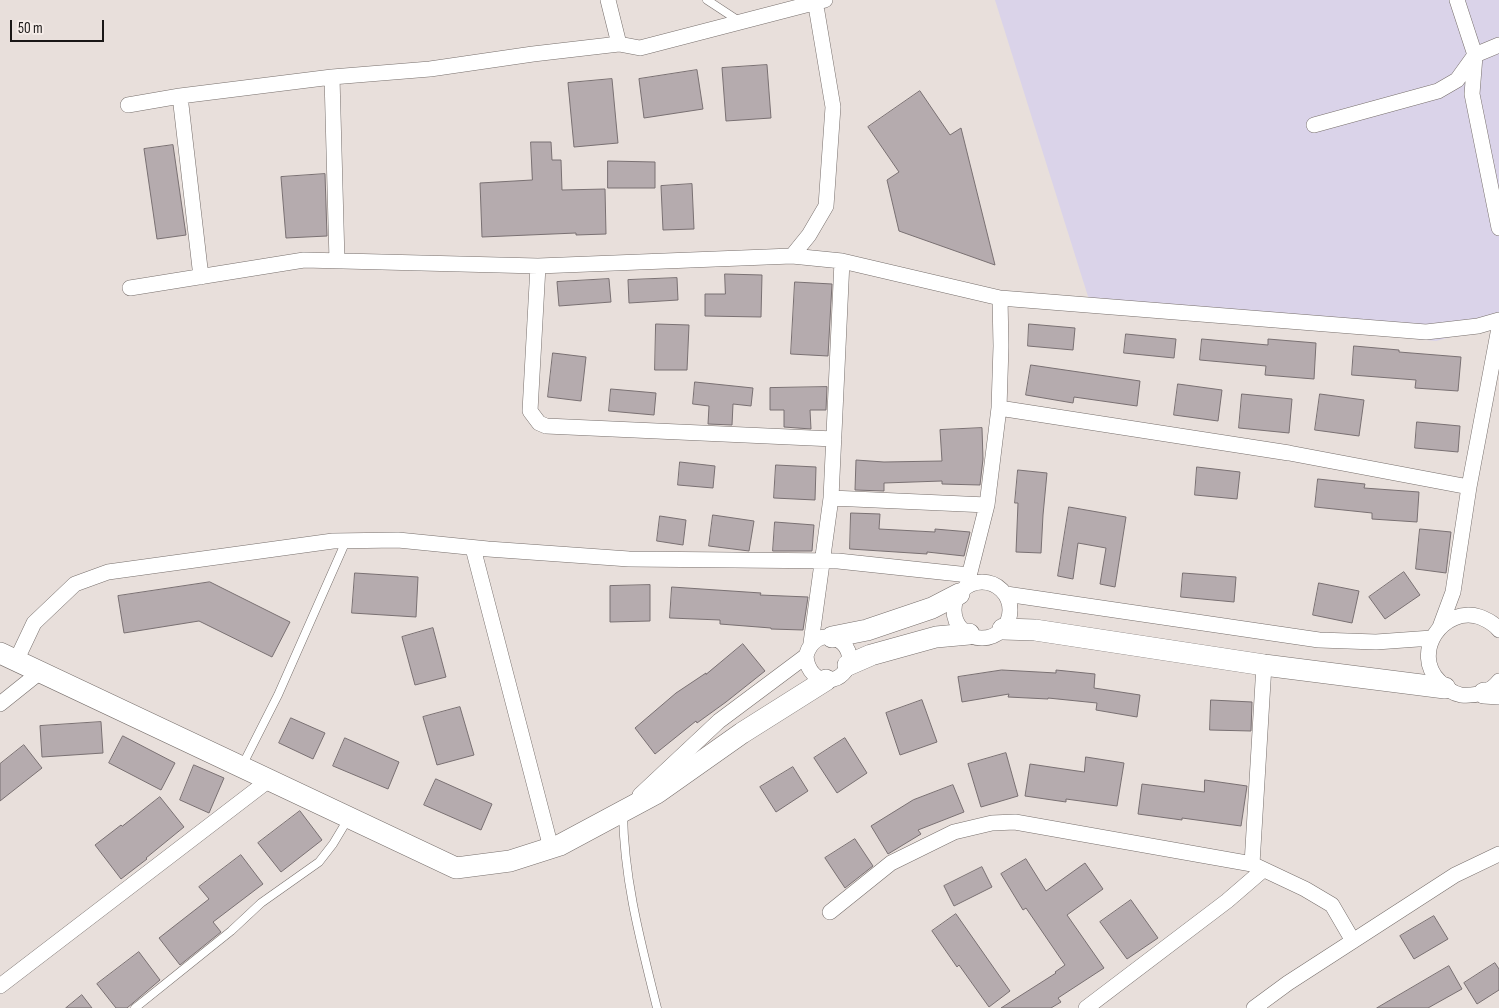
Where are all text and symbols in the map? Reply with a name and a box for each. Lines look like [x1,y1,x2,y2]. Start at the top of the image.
scale bar [12,10,106,42]
text: 50 m [18,19,43,38]

